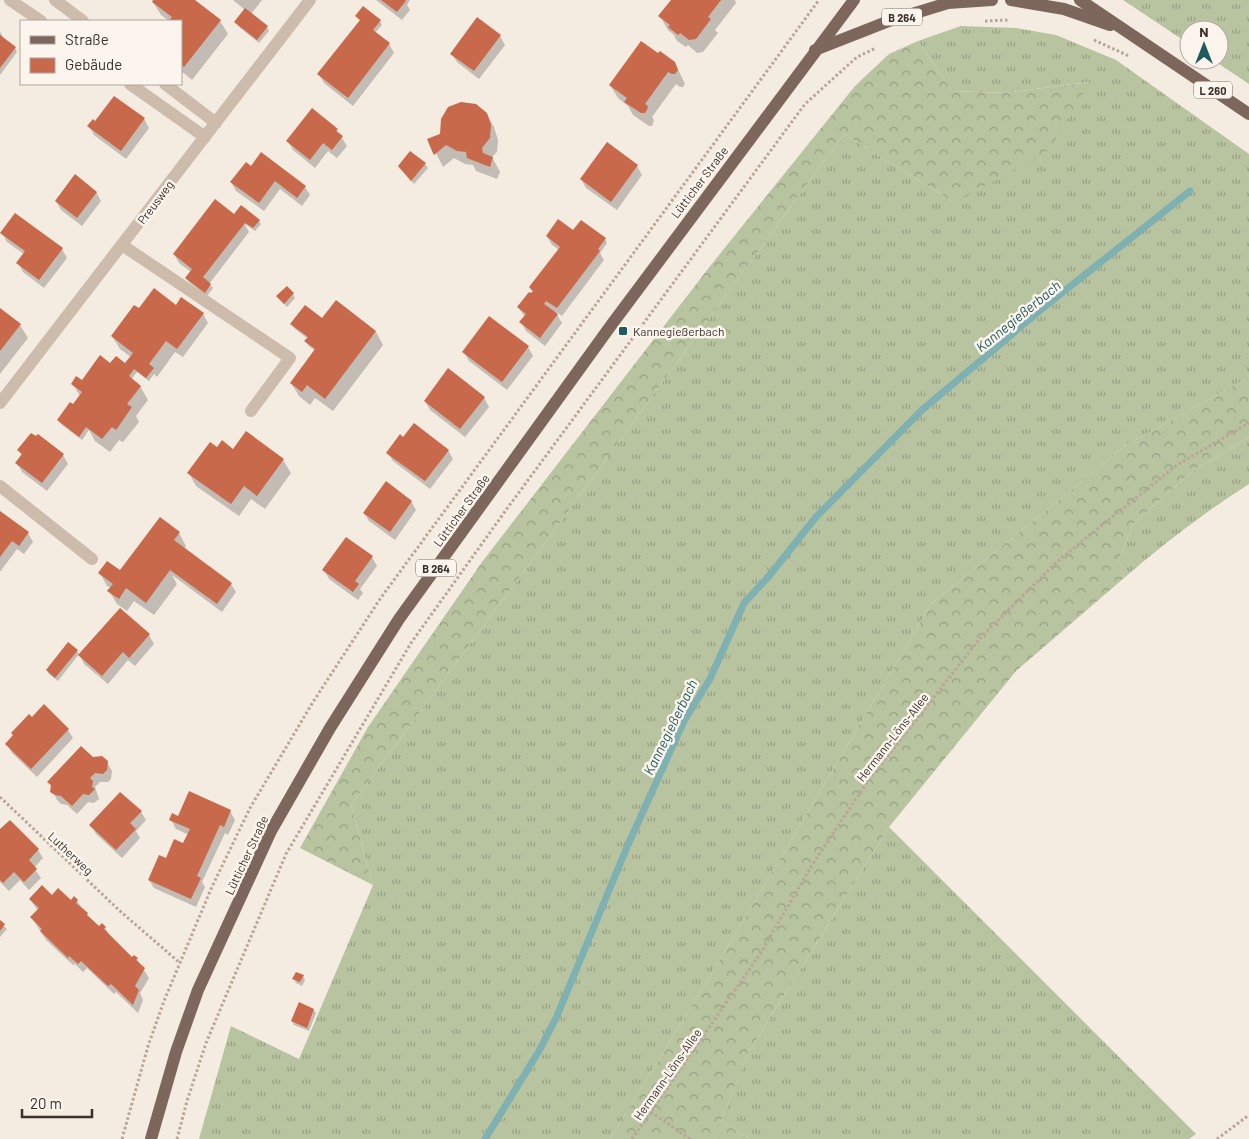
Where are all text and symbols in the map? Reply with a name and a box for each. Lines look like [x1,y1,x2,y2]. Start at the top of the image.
road number: B 264 [882,8,922,26]
legend [20,20,182,85]
north arrow [1179,20,1229,70]
text: N [1199,23,1209,40]
text: Straße [65,30,109,48]
text: Gebäude [65,55,122,73]
road number: L 260 [1194,82,1232,98]
street label: Lütticher Straße [668,144,730,220]
street label: Preusweg [134,177,176,227]
water label: Kannegießerbach [972,277,1064,355]
place label: Kannegießerbach [633,324,724,338]
marker: Kannegießerbach [617,325,629,337]
street label: Lütticher Straße [430,471,492,549]
road number: B 264 [416,560,456,576]
water label: Kannegießerbach [640,676,700,778]
street label: Hermann-Löns-Allee [853,690,931,784]
street label: Lütticher Straße [222,813,270,897]
street label: Lutherweg [46,829,96,877]
street label: Hermann-Löns-Allee [630,1026,704,1122]
scale bar [22,1086,92,1118]
text: 20 m [30,1094,62,1112]

